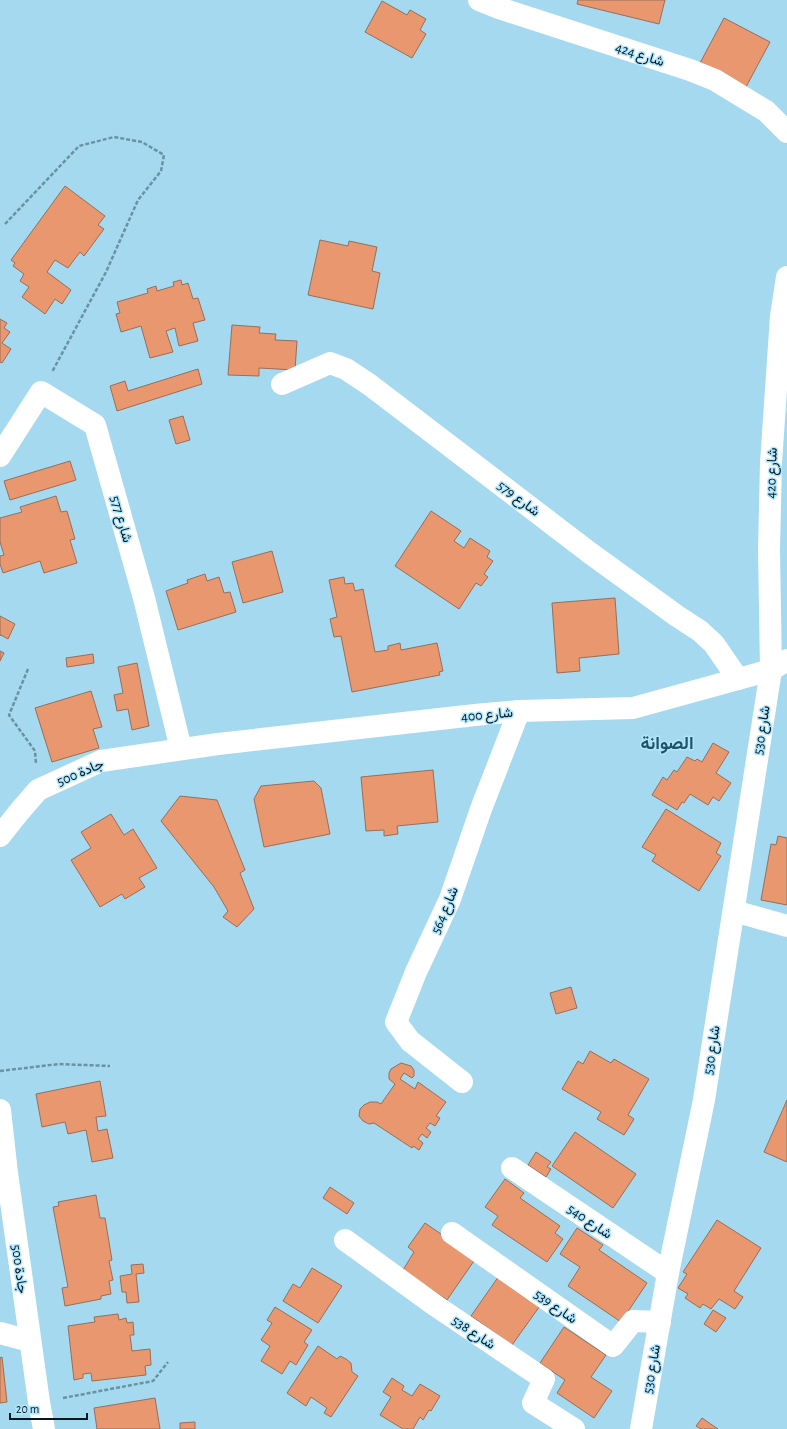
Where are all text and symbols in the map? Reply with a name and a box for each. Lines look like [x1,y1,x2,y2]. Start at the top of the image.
street label: شارع 424 [613,41,666,72]
street label: شارع 420 [764,447,783,499]
street label: شارع 579 [493,479,542,521]
street label: شارع 577 [105,494,134,545]
street label: شارع 530 [751,705,776,756]
street label: شارع 400 [461,706,514,727]
district label: الصوانة [640,735,694,754]
street label: جادة 500 [55,757,106,790]
street label: شارع 564 [429,885,464,937]
street label: شارع 530 [701,1025,726,1076]
street label: شارع 540 [563,1202,614,1244]
street label: جادة 500 [8,1244,29,1295]
street label: شارع 539 [530,1287,579,1329]
street label: شارع 538 [448,1313,498,1355]
street label: شارع 530 [641,1344,666,1395]
scale bar [10,1395,87,1421]
text: 20 m [16,1403,39,1415]

